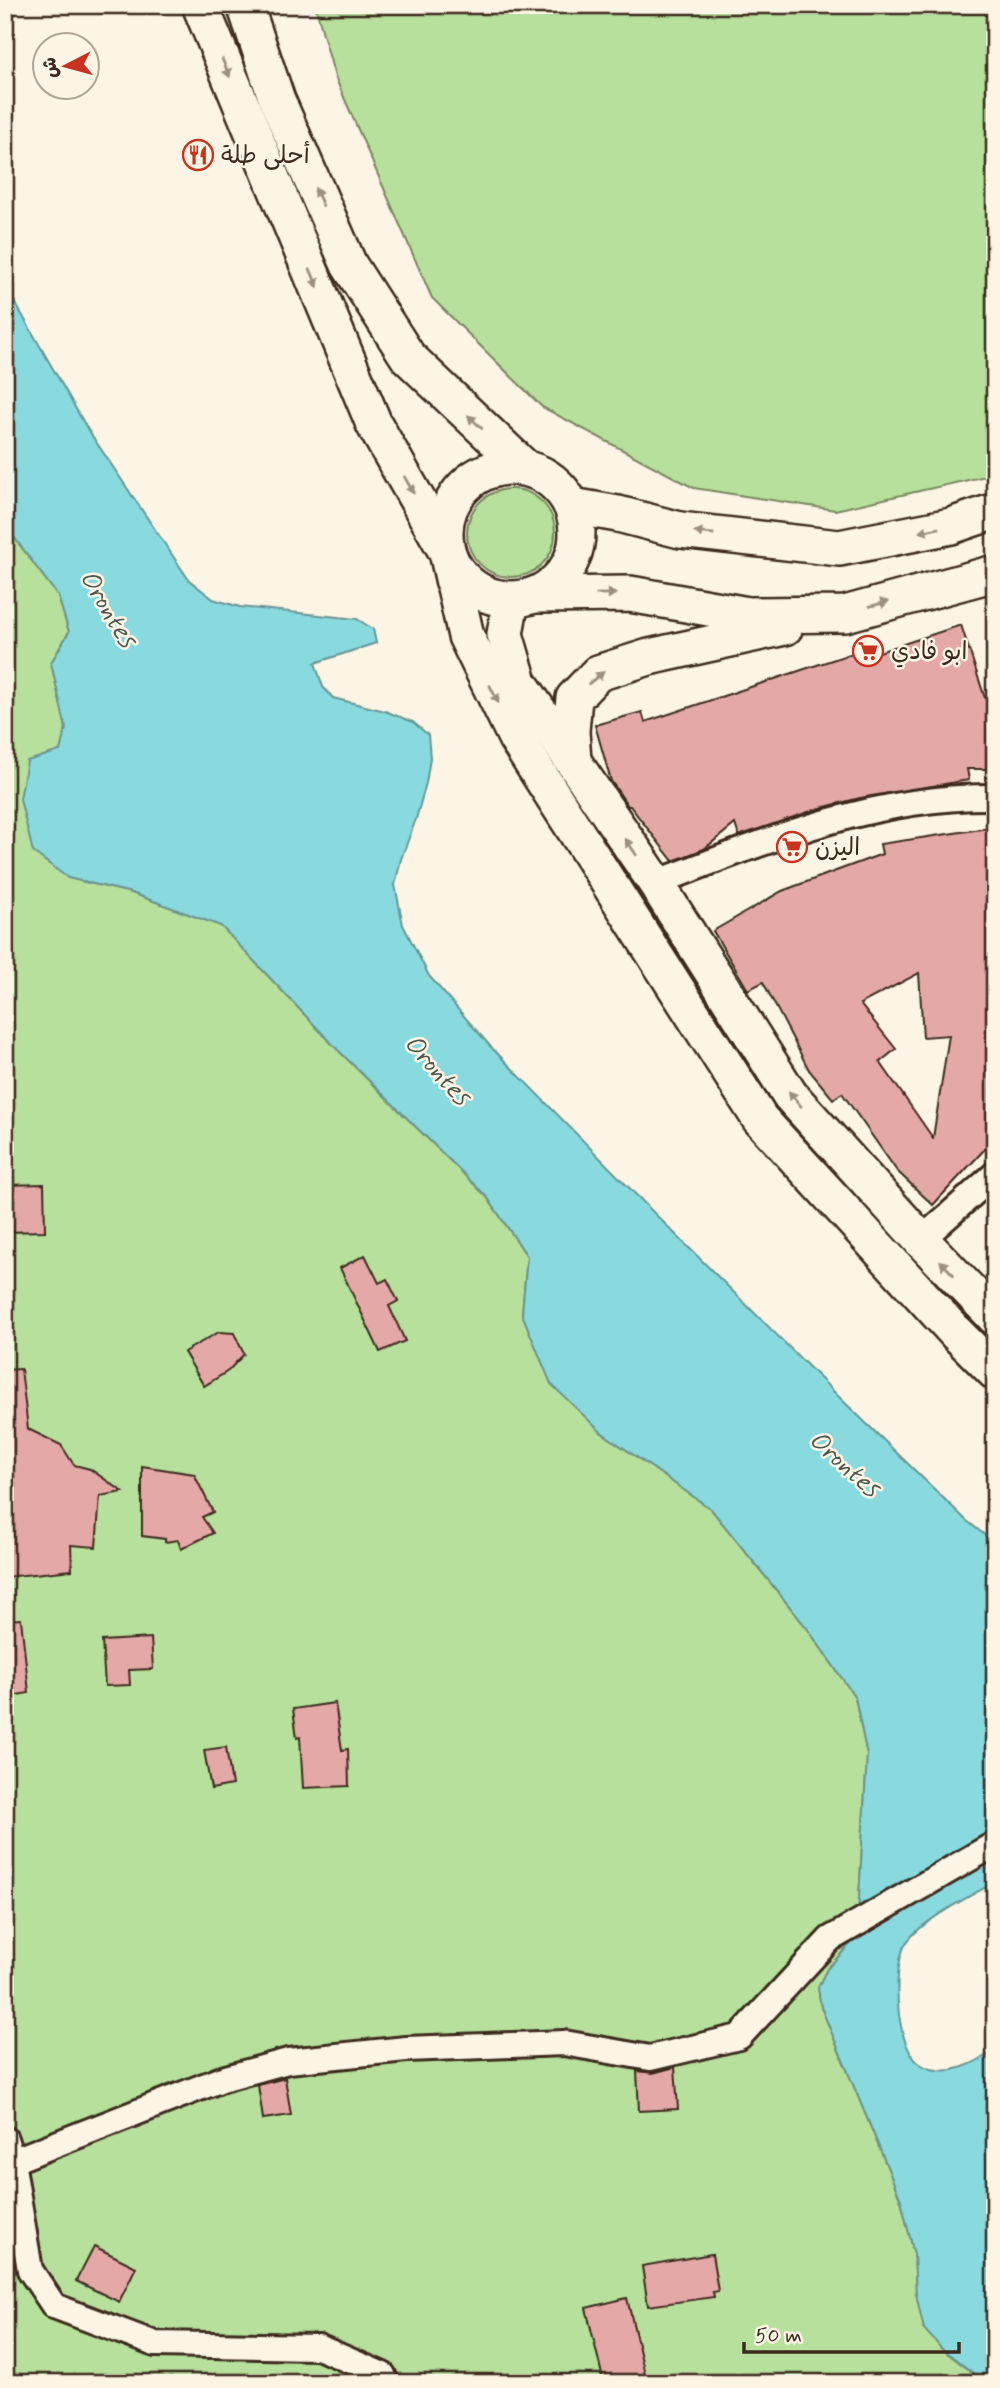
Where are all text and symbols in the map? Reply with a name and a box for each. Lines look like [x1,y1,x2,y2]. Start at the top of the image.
north arrow [32,32,102,102]
text: ش [37,56,64,79]
one-way arrow [221,58,232,79]
restaurant icon: أحلى طلة [181,138,215,172]
place label: أحلى طلة [221,140,310,172]
one-way arrow [313,187,324,208]
one-way arrow [309,268,320,289]
one-way arrow [467,414,484,430]
one-way arrow [403,475,415,494]
one-way arrow [918,525,940,536]
one-way arrow [693,527,715,538]
water label: Orontes [71,564,145,656]
one-way arrow [595,588,617,600]
one-way arrow [869,599,890,609]
supermarket icon: ابو فادي [851,634,885,668]
place label: ابو فادي [891,637,968,668]
one-way arrow [586,670,604,685]
one-way arrow [489,684,500,704]
supermarket icon: اليزن [775,830,809,864]
place label: اليزن [815,833,860,864]
one-way arrow [625,837,638,856]
water label: Orontes [396,1028,479,1115]
one-way arrow [788,1091,803,1108]
one-way arrow [940,1260,956,1277]
water label: Orontes [801,1424,888,1507]
scale bar [744,2311,960,2355]
text: 50 m [755,2322,802,2350]

